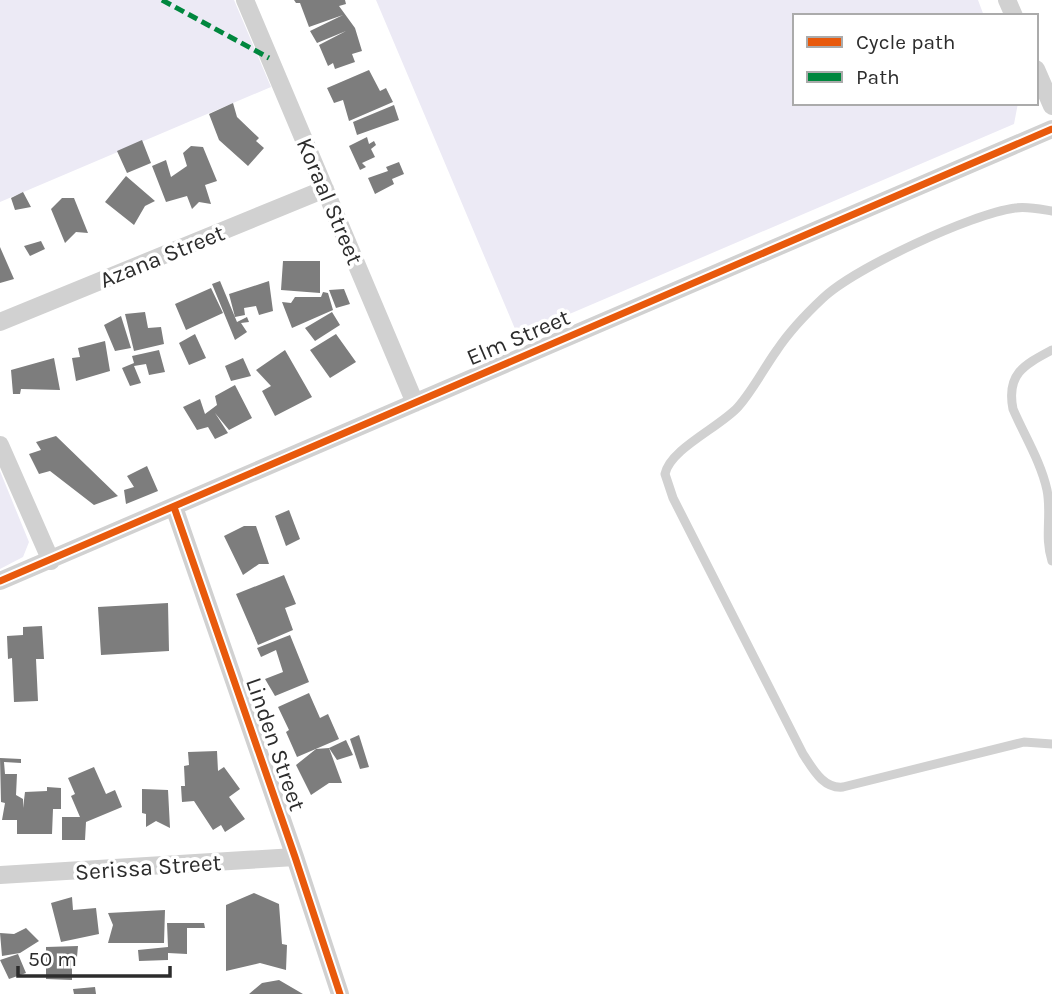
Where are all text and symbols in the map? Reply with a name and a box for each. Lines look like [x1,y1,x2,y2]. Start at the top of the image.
legend [793,14,1038,105]
text: Cycle path [856,30,956,54]
text: Path [856,65,900,89]
street label: Koraal Street [291,134,369,269]
street label: Azana Street [96,219,229,294]
street label: Elm Street [463,304,574,371]
street label: Linden Street [240,674,311,815]
street label: Serissa Street [74,849,222,886]
scale bar [18,934,170,978]
text: 50 m [28,947,77,971]

